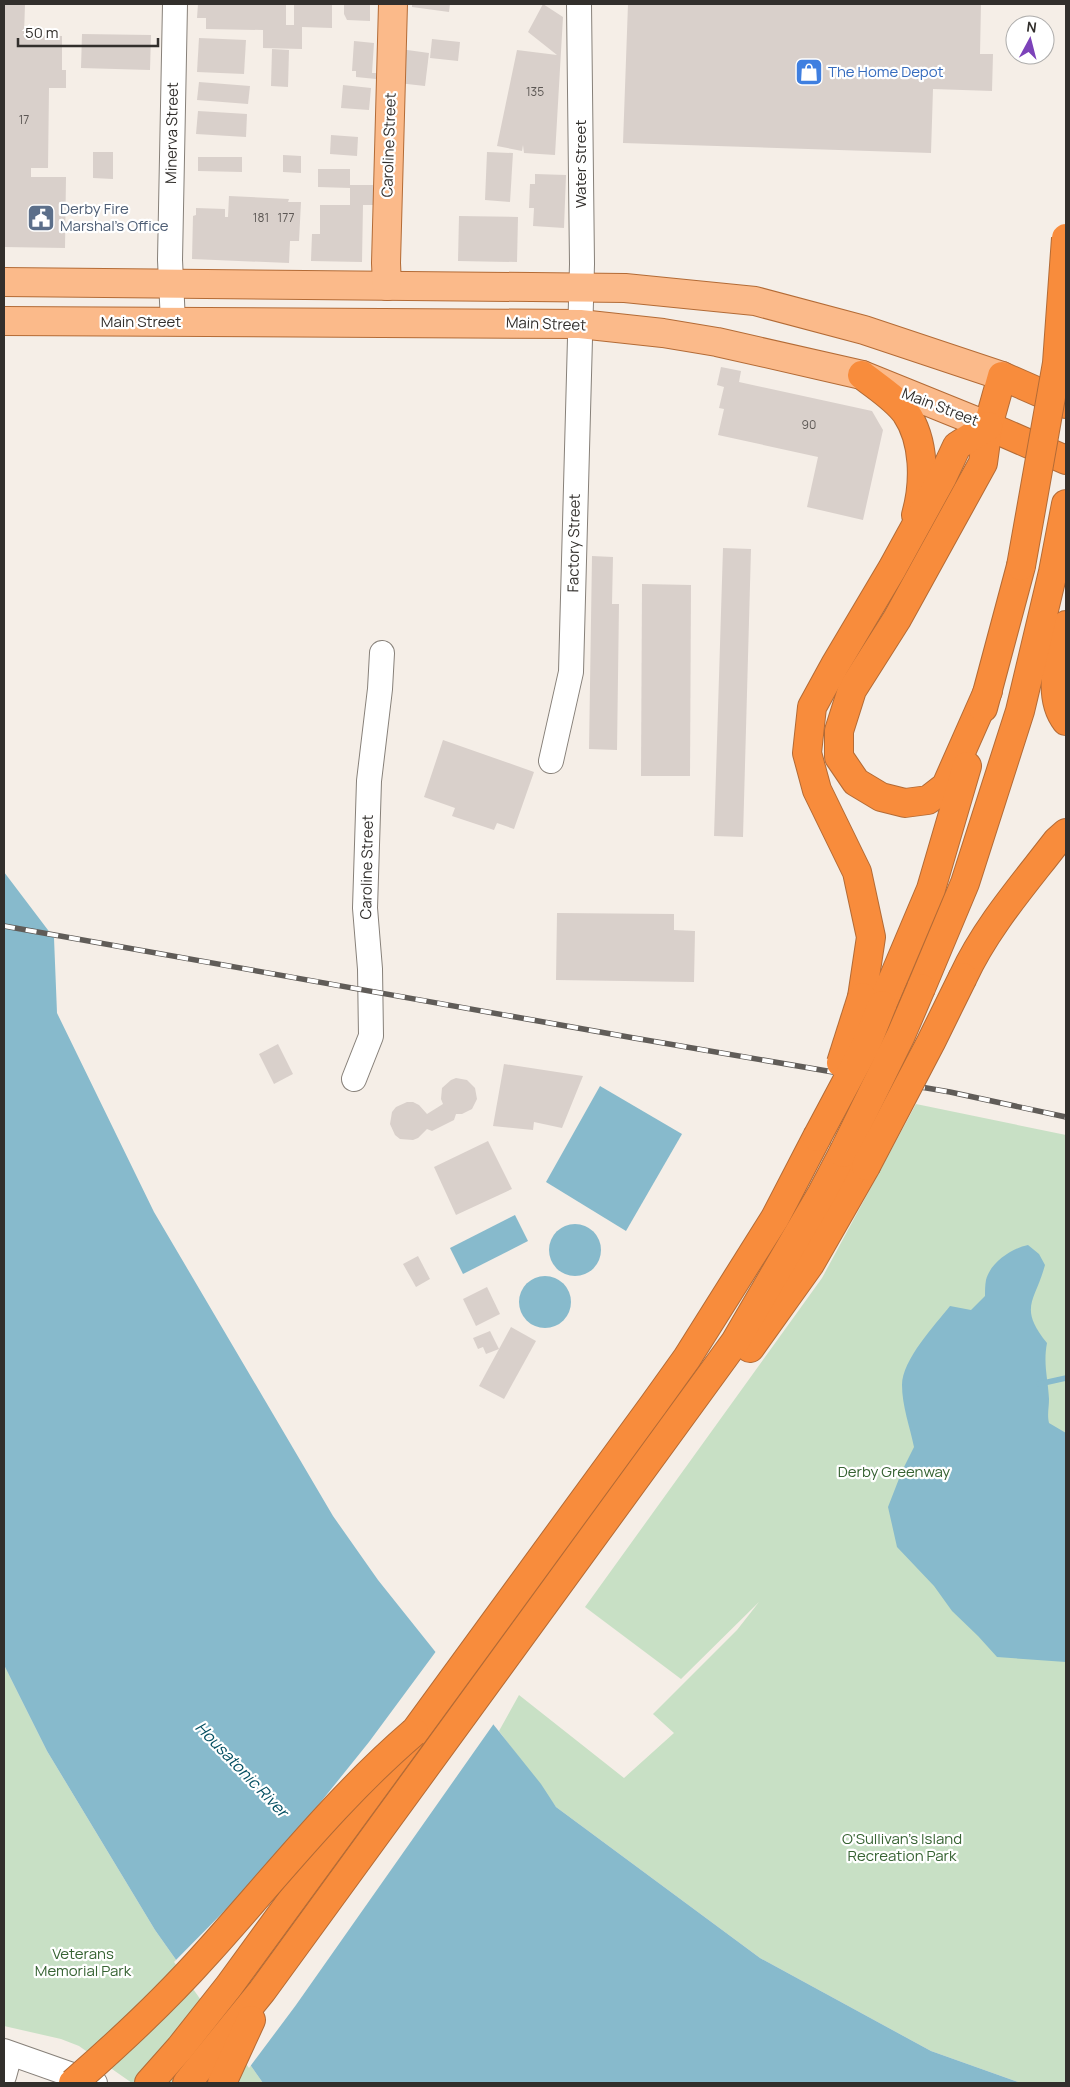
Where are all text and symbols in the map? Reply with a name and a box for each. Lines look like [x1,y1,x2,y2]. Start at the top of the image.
scale bar [18,15,158,47]
north arrow [1005,15,1055,65]
text: N [1025,17,1038,37]
text: 50 m [25,22,59,43]
shop icon: The Home Depot [794,57,824,87]
place label: The Home Depot [828,61,944,82]
street label: Minerva Street [160,82,183,184]
house number: 135 [526,83,544,100]
street label: Caroline Street [376,92,401,198]
house number: 17 [19,111,29,128]
street label: Water Street [570,120,591,208]
place label: Derby Fire Marshal's Office [60,198,169,236]
public building icon: Derby Fire Marshal's Office [26,203,56,233]
house number: 181 [253,209,269,226]
house number: 177 [277,209,295,226]
street label: Main Street [101,311,181,332]
street label: Main Street [505,312,587,335]
street label: Main Street [899,382,981,431]
house number: 90 [802,416,816,433]
street label: Factory Street [562,493,585,593]
street label: Caroline Street [355,814,378,920]
park label: Derby Greenway [838,1461,950,1482]
water label: Housatonic River [191,1716,295,1823]
park label: O'Sullivan's Island Recreation Park [842,1828,962,1866]
park label: Veterans Memorial Park [35,1943,132,1981]

